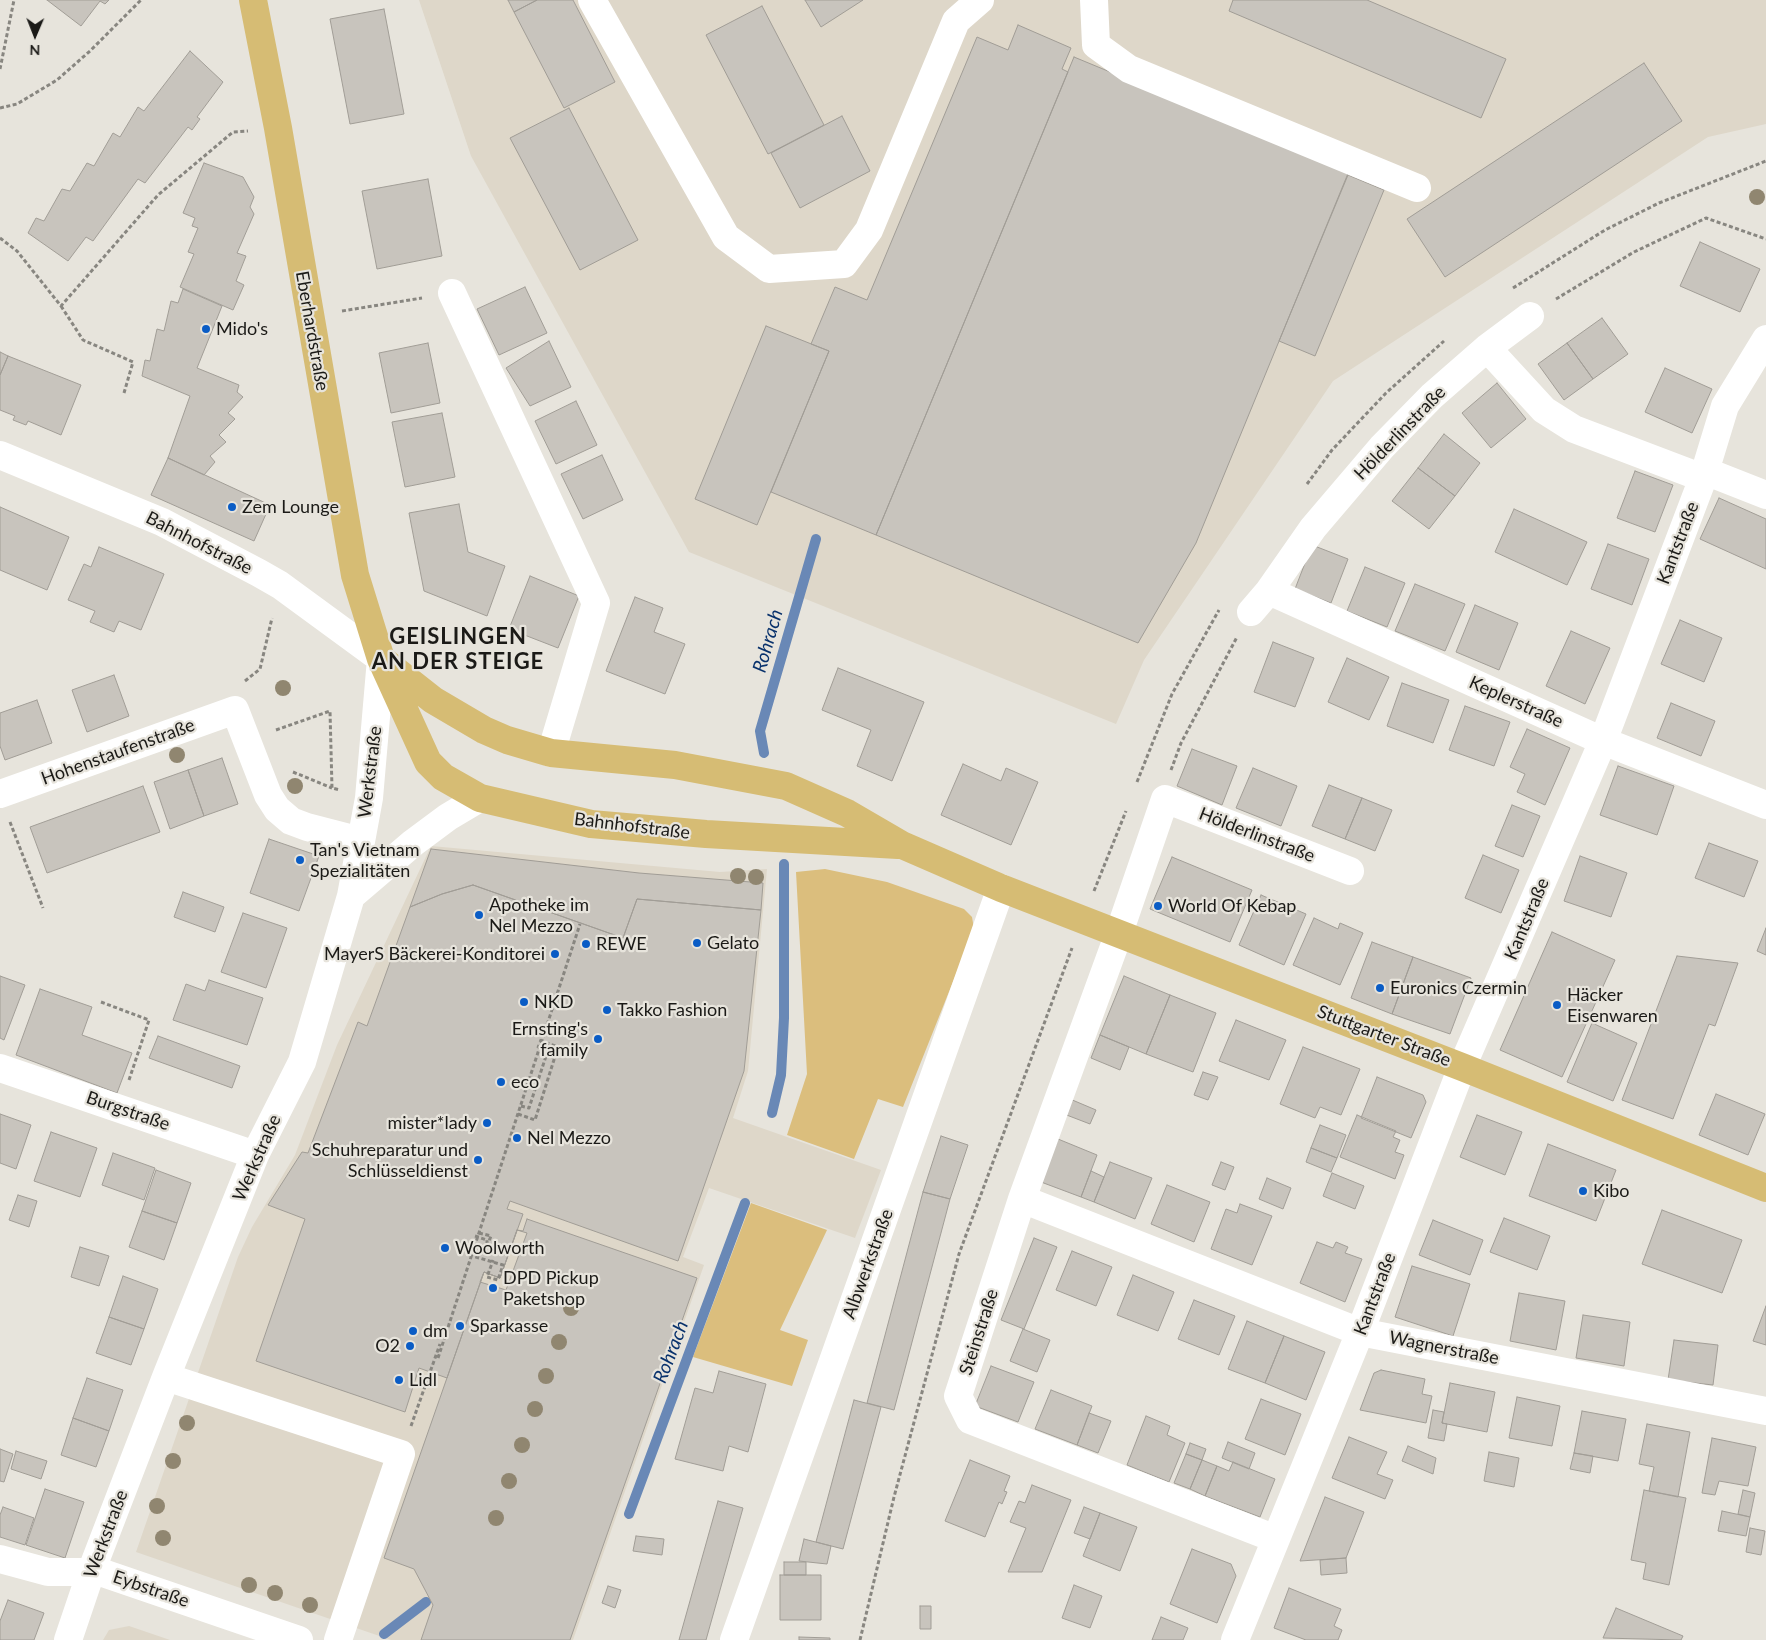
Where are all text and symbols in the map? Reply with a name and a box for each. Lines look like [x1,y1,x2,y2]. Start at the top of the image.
north arrow [10,10,60,60]
text: N [29,42,40,59]
street label: Eberhardstraße [291,269,333,393]
place label: Mido's [216,318,268,340]
marker: Mido's [200,323,212,335]
street label: Hölderlinstraße [1350,382,1450,484]
place label: Zem Lounge [242,496,339,518]
street label: Kantstraße [1652,499,1704,587]
marker: Zem Lounge [226,501,238,513]
street label: Bahnhofstraße [142,507,256,579]
water label: Rohrach [748,607,788,675]
district label: GEISLINGEN AN DER STEIGE [370,624,546,676]
street label: Keplerstraße [1466,672,1566,732]
street label: Hohenstaufenstraße [38,714,198,790]
street label: Werkstraße [354,725,386,819]
street label: Hölderlinstraße [1196,803,1318,867]
street label: Bahnhofstraße [573,808,691,844]
place label: Tan's Vietnam Spezialitäten [310,839,420,882]
marker: Tan's Vietnam Spezialitäten [294,854,306,866]
street label: Kantstraße [1500,875,1554,963]
place label: Apotheke im Nel Mezzo [489,894,589,936]
place label: World Of Kebap [1168,895,1296,917]
marker: World Of Kebap [1152,900,1164,912]
marker: Apotheke im Nel Mezzo [473,909,485,921]
place label: Gelato [707,932,759,954]
place label: REWE [596,933,647,955]
marker: Gelato [691,937,703,949]
marker: REWE [580,938,592,950]
place label: MayerS Bäckerei-Konditorei [324,943,545,965]
marker: MayerS Bäckerei-Konditorei [549,948,561,960]
place label: Euronics Czermin [1390,977,1527,999]
marker: Euronics Czermin [1374,982,1386,994]
place label: Häcker Eisenwaren [1567,984,1658,1026]
place label: NKD [534,991,573,1013]
marker: NKD [518,996,530,1008]
place label: Takko Fashion [617,999,727,1021]
marker: Häcker Eisenwaren [1551,999,1563,1011]
street label: Stuttgarter Straße [1314,1001,1454,1071]
marker: Takko Fashion [601,1004,613,1016]
place label: Ernsting's family [512,1018,588,1060]
marker: Ernsting's family [592,1033,604,1045]
place label: eco [511,1071,539,1093]
marker: eco [495,1076,507,1088]
street label: Burgstraße [83,1087,173,1135]
street label: Werkstraße [228,1111,286,1205]
place label: mister*lady [387,1112,477,1134]
marker: mister*lady [481,1117,493,1129]
place label: Nel Mezzo [527,1127,611,1149]
marker: Nel Mezzo [511,1132,523,1144]
place label: Schuhreparatur und Schlüsseldienst [312,1139,468,1182]
marker: Schuhreparatur und Schlüsseldienst [472,1154,484,1166]
place label: Kibo [1593,1180,1630,1202]
marker: Kibo [1577,1185,1589,1197]
street label: Albwerkstraße [838,1206,898,1322]
place label: Woolworth [455,1237,545,1259]
marker: Woolworth [439,1242,451,1254]
street label: Kantstraße [1349,1250,1401,1338]
place label: DPD Pickup Paketshop [503,1267,599,1310]
marker: DPD Pickup Paketshop [487,1282,499,1294]
street label: Steinstraße [955,1286,1003,1378]
place label: Sparkasse [470,1315,548,1337]
water label: Rohrach [649,1318,693,1386]
place label: dm [423,1320,448,1342]
marker: Sparkasse [454,1320,466,1332]
marker: dm [407,1325,419,1337]
street label: Wagnerstraße [1387,1327,1501,1369]
place label: O2 [375,1335,400,1357]
marker: O2 [404,1340,416,1352]
place label: Lidl [409,1369,437,1391]
marker: Lidl [393,1374,405,1386]
street label: Werkstraße [79,1487,133,1581]
street label: Eybstraße [110,1566,192,1612]

